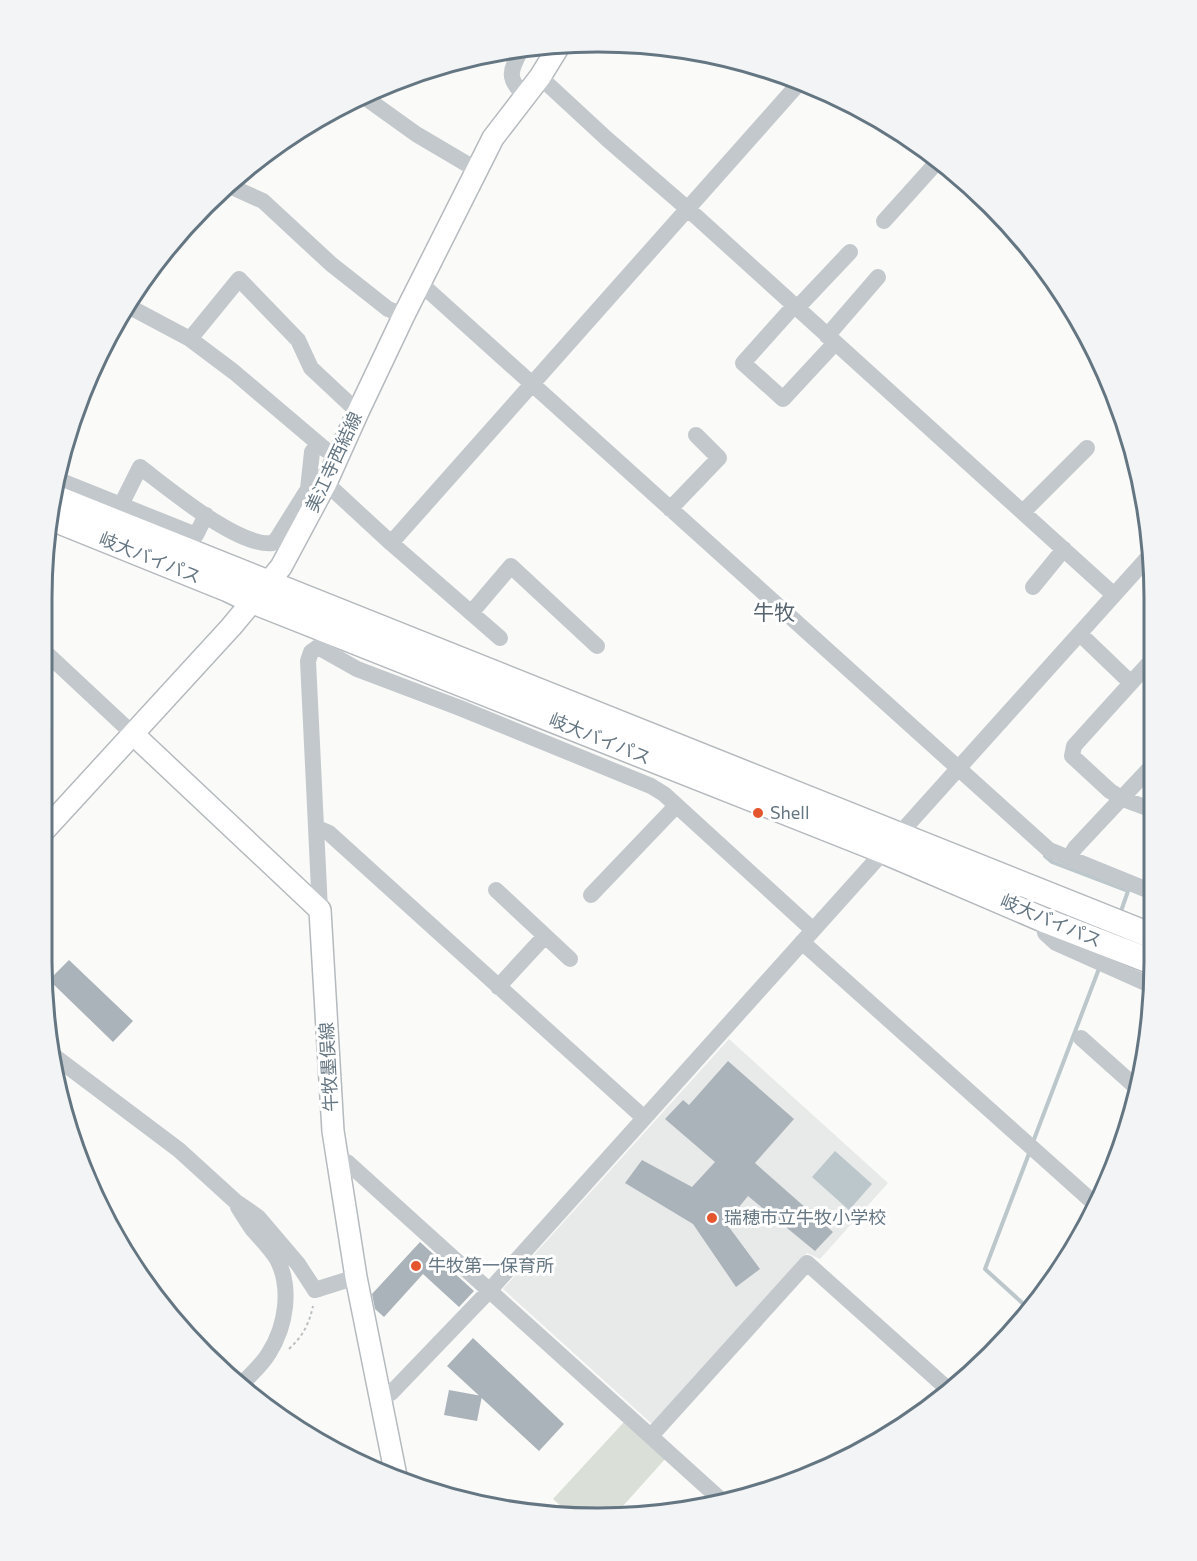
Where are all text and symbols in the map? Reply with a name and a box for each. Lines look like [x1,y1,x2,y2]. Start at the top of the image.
street label: 美江寺西結線 [300,408,366,515]
street label: 岐大バイパス [96,527,204,587]
district label: 牛牧 [753,599,795,624]
street label: 岐大バイパス [546,708,654,768]
place label: Shell [770,801,810,823]
marker: Shell [751,806,765,820]
street label: 岐大バイパス [998,889,1105,951]
street label: 牛牧墨俣線 [315,1022,341,1113]
place label: 瑞穂市立牛牧小学校 [724,1206,886,1228]
marker: 瑞穂市立牛牧小学校 [705,1211,719,1225]
place label: 牛牧第一保育所 [428,1254,554,1276]
marker: 牛牧第一保育所 [409,1259,423,1273]

